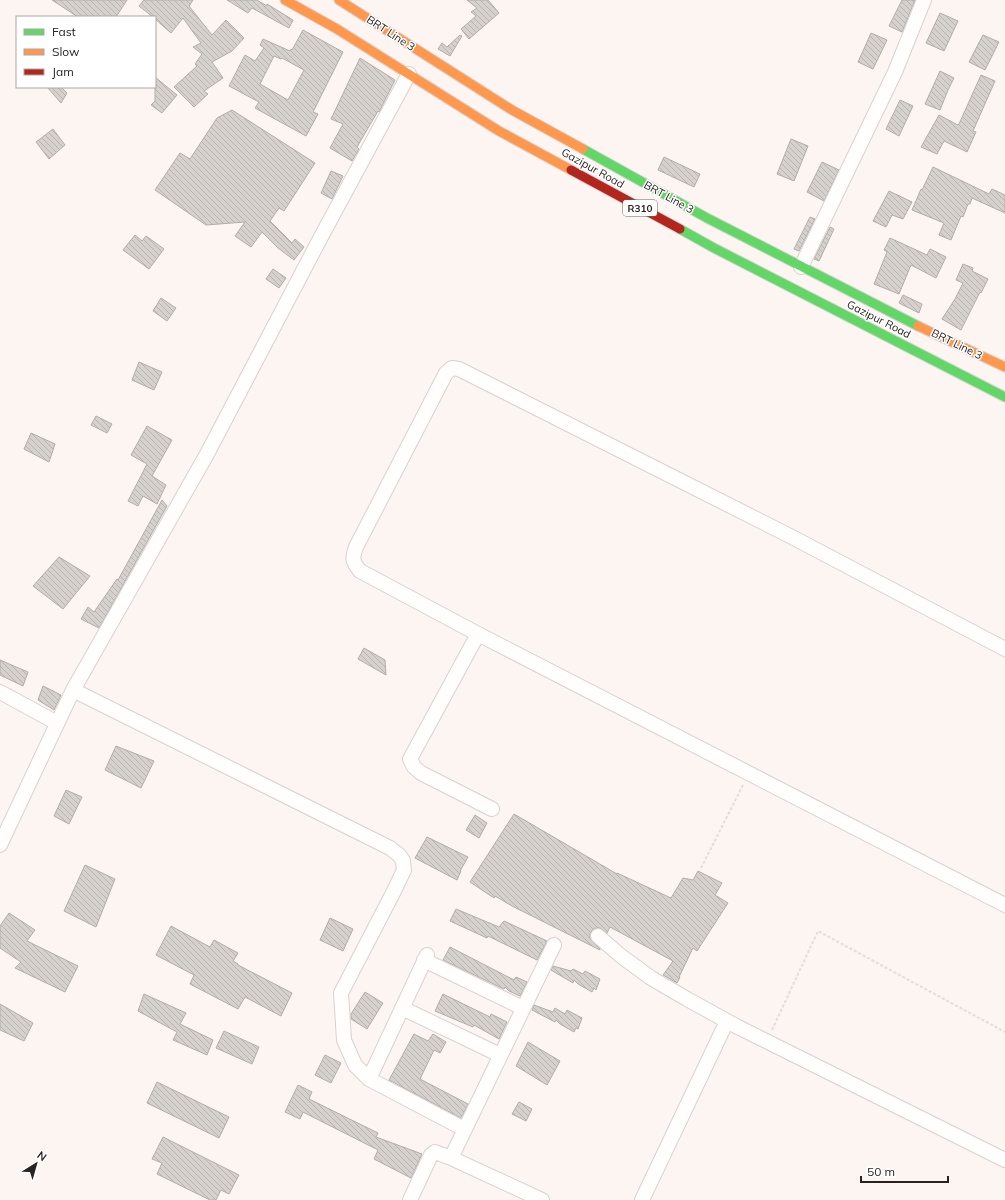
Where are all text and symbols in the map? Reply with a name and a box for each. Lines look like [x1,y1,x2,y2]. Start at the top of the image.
street label: BRT Line 3 [364,12,418,54]
legend [16,16,156,88]
text: Fast [52,24,76,39]
text: Slow [52,44,80,59]
text: Jam [52,64,74,79]
street label: Gazipur Road [559,145,627,191]
street label: BRT Line 3 [642,178,696,216]
road number: R310 [623,200,657,216]
street label: Gazipur Road [845,297,913,341]
street label: BRT Line 3 [929,326,985,362]
north arrow [16,1144,56,1184]
text: N [34,1148,50,1164]
scale bar [861,1158,948,1184]
text: 50 m [867,1164,895,1179]

